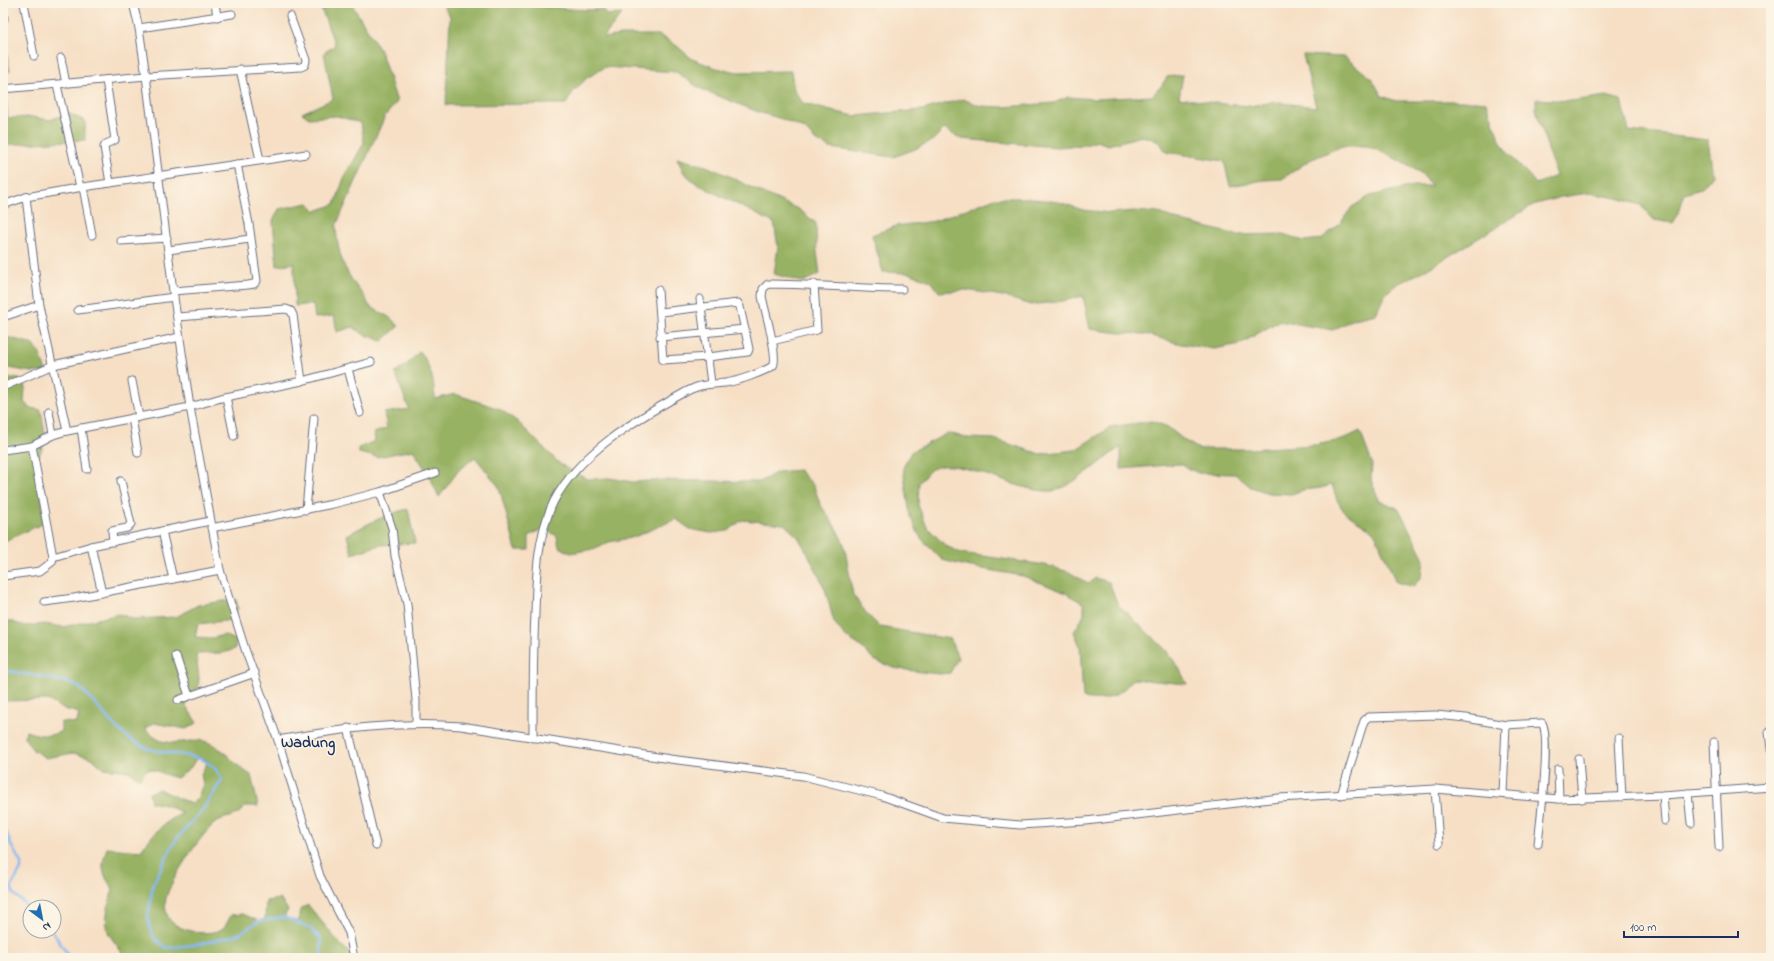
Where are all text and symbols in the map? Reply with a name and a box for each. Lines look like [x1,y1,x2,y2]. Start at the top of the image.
district label: Wadung [281,731,335,756]
north arrow [22,899,62,939]
scale bar [1624,913,1738,939]
text: N [39,918,54,935]
text: 100 m [1630,919,1657,937]

